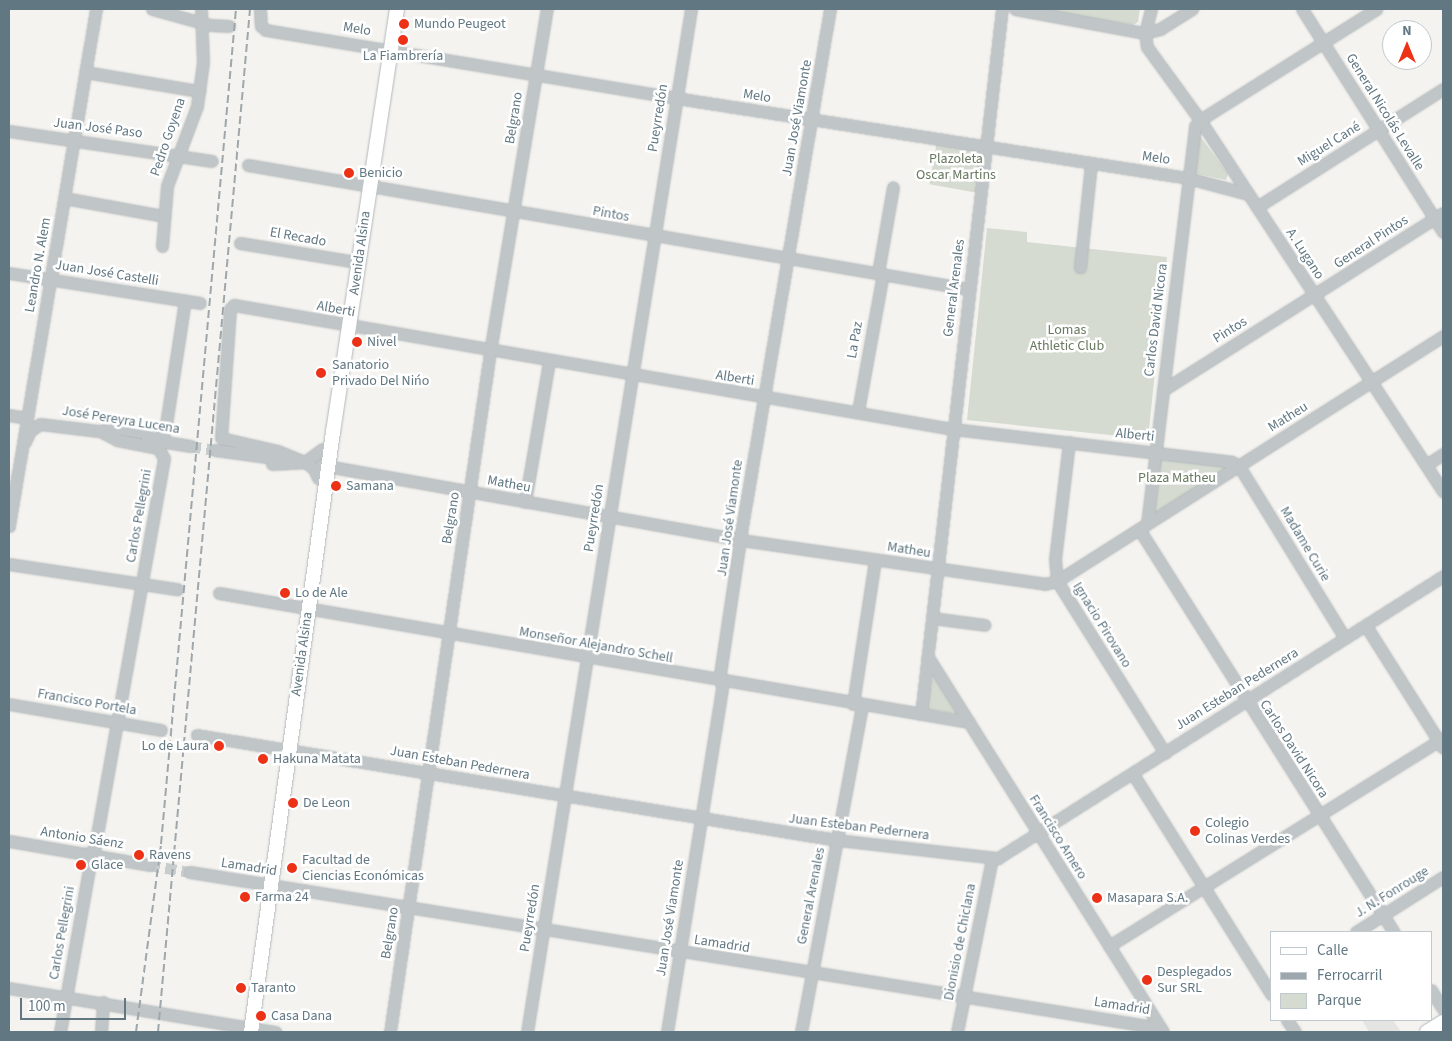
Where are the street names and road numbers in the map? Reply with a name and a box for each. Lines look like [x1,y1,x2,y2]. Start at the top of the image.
street label: Melo [342,18,372,40]
street label: General Nicolás Levalle [1342,50,1428,174]
street label: Juan José Viamonte [779,59,815,177]
street label: Pueyrredón [644,83,672,153]
street label: Melo [742,85,772,107]
street label: Belgrano [502,91,526,145]
street label: Pedro Goyena [147,96,189,178]
street label: Juan José Paso [53,114,143,142]
street label: Miguel Cané [1294,118,1364,170]
street label: Melo [1141,148,1171,168]
street label: Pintos [591,203,631,225]
street label: Avenida Alsina [346,210,374,296]
street label: General Pintos [1331,212,1411,272]
street label: Leandro N. Alem [21,216,55,314]
street label: El Recado [268,224,328,250]
street label: A. Lugano [1282,225,1328,283]
street label: General Arenales [940,238,968,338]
street label: Juan José Castelli [54,257,160,289]
street label: Carlos David Nicora [1141,263,1171,377]
street label: Alberti [315,297,357,321]
street label: Pintos [1210,313,1250,347]
street label: La Paz [844,320,866,360]
street label: Alberti [714,367,756,389]
street label: Matheu [1265,398,1311,436]
street label: José Pereyra Lucena [61,402,181,438]
street label: Alberti [1115,425,1155,445]
street label: Juan José Viamonte [713,459,747,577]
street label: Carlos Pellegrini [123,468,155,564]
street label: Matheu [486,472,532,496]
street label: Pueyrredón [580,483,608,553]
street label: Belgrano [439,491,463,545]
street label: Madame Curie [1276,504,1334,584]
street label: Matheu [886,538,932,562]
street label: Ignacio Pirovano [1069,579,1135,671]
street label: Avenida Alsina [288,611,316,697]
street label: Monseñor Alejandro Schell [518,623,674,667]
street label: Juan Esteban Pedernera [1172,644,1302,734]
street label: Francisco Portela [36,685,138,719]
street label: Carlos David Nicora [1256,697,1332,801]
street label: Juan Esteban Pedernera [389,742,531,784]
street label: Francisco Amero [1025,792,1091,882]
street label: Juan Esteban Pedernera [788,810,930,844]
street label: Antonio Sáenz [39,823,125,853]
street label: General Arenales [793,846,829,946]
street label: Lamadrid [220,854,278,880]
street label: Juan José Viamonte [652,859,688,977]
street label: J. N. Fonrouge [1352,863,1432,921]
street label: Dionisio de Chiclana [940,882,980,1002]
street label: Pueyrredón [516,883,544,953]
street label: Carlos Pellegrini [46,885,78,981]
street label: Belgrano [378,906,402,960]
street label: Lamadrid [693,931,751,957]
street label: Lamadrid [1093,993,1151,1019]

